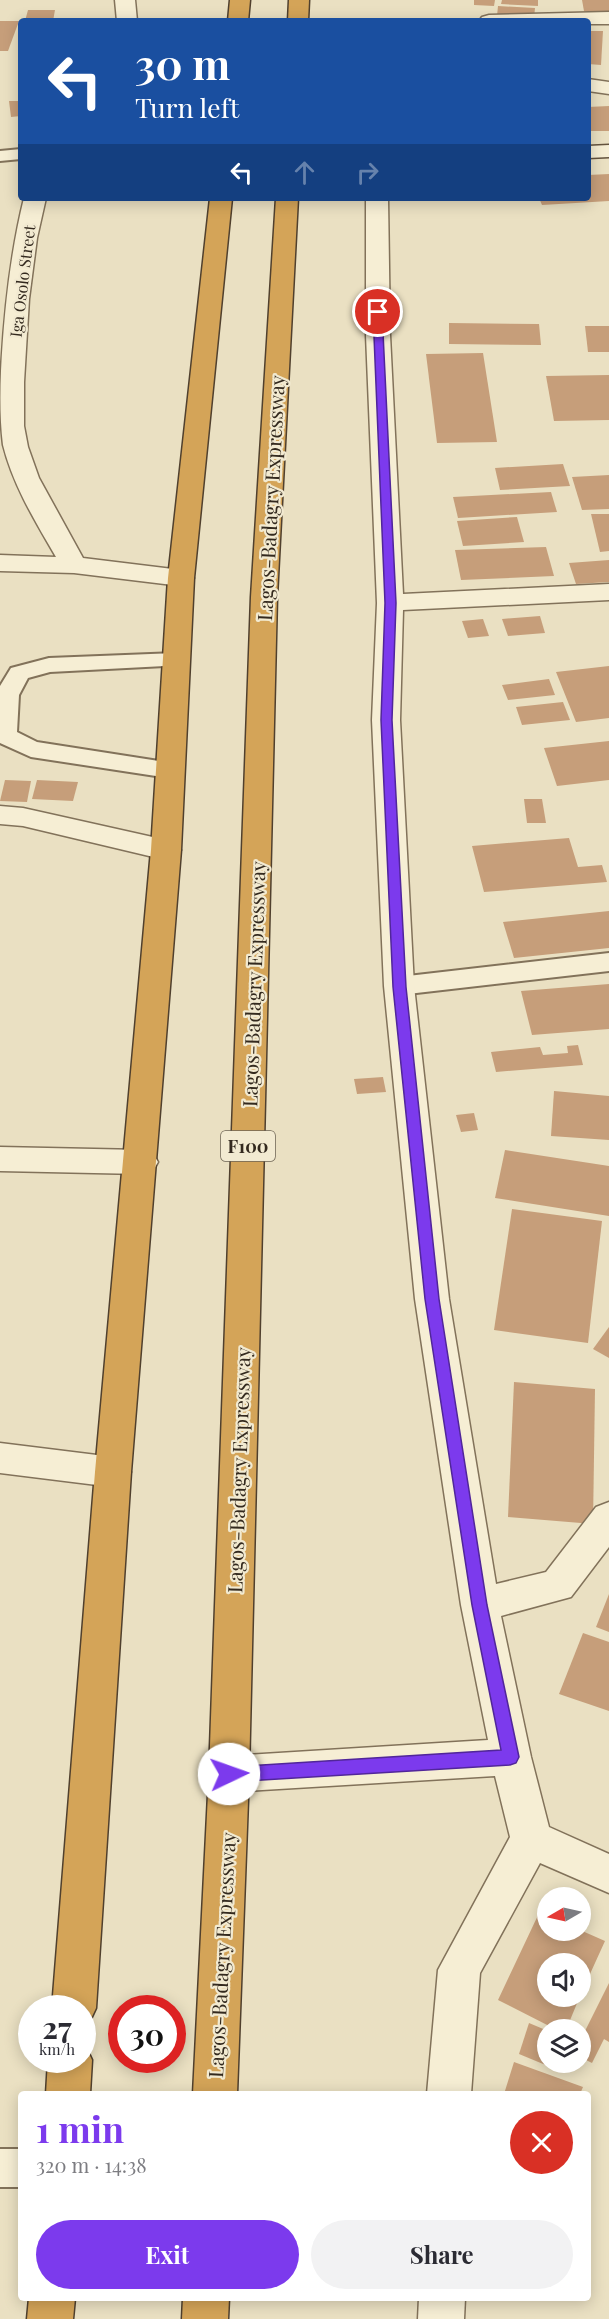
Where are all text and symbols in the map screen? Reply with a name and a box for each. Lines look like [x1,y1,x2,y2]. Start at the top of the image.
text: 30 m [135,35,230,91]
icon: left [36,42,114,120]
text: Turn left [135,89,239,125]
icon: left [225,156,258,189]
icon: ahead [288,156,321,189]
icon: right [351,156,384,189]
street label: Iga Osolo Street [5,223,39,338]
pin [352,286,403,337]
icon: arrive [361,295,394,328]
street label: Lagos-Badagry Expressway [250,375,290,621]
street label: Lagos-Badagry Expressway [235,861,271,1107]
road number: F100 [221,1131,275,1161]
street label: Lagos-Badagry Expressway [220,1347,256,1593]
position arrow [197,1742,261,1806]
street label: Lagos-Badagry Expressway [201,1832,241,2078]
north arrow [537,1887,591,1941]
map controls [537,1887,591,2073]
button: sound [537,1953,591,2007]
speed limit sign: 30 [108,1995,186,2073]
text: 27 [42,2007,72,2047]
button: layers [537,2019,591,2073]
text: km/h [39,2039,75,2059]
text: 1 min [36,2104,124,2152]
button: close [510,2111,573,2174]
text: 320 m · 14:38 [36,2151,147,2178]
button: Exit [36,2220,299,2289]
button: Share [311,2220,573,2289]

